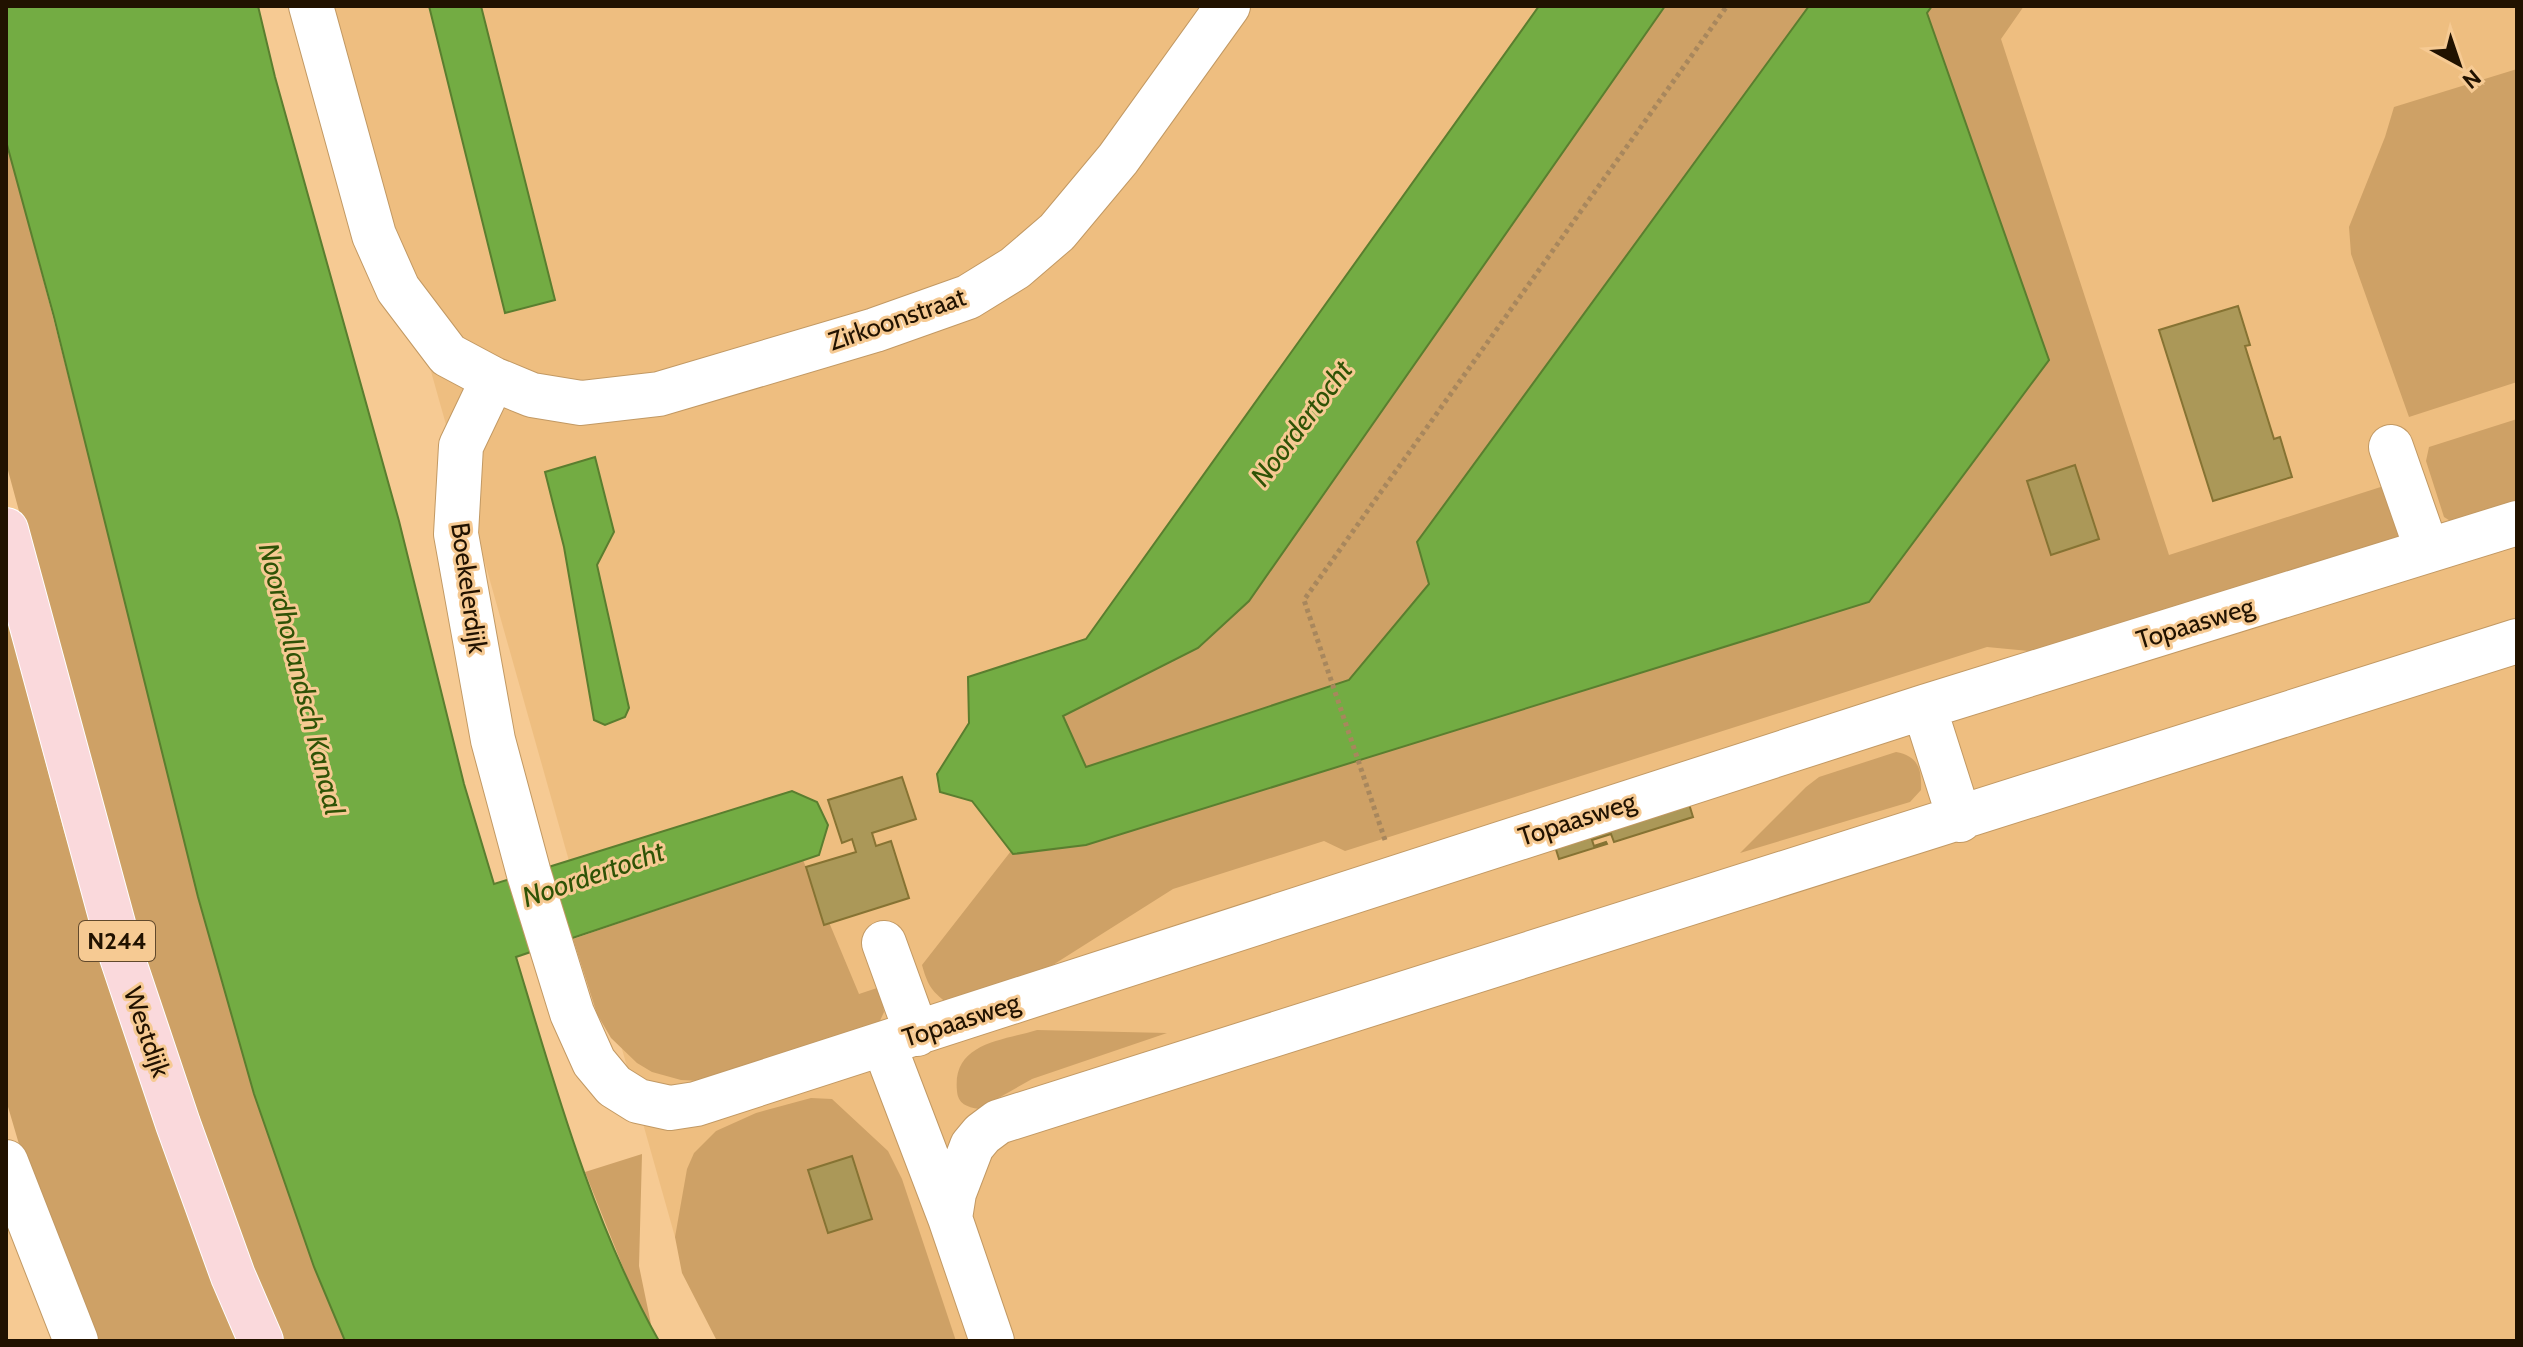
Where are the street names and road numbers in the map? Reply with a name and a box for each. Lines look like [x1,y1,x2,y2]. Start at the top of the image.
street label: Zirkoonstraat [824,281,970,357]
street label: Boekelerdijk [444,521,494,656]
street label: Topaasweg [2132,590,2259,656]
street label: Topaasweg [1514,785,1641,853]
road number: N244 [79,921,155,961]
street label: Westdijk [117,983,177,1082]
street label: Topaasweg [898,986,1025,1054]

